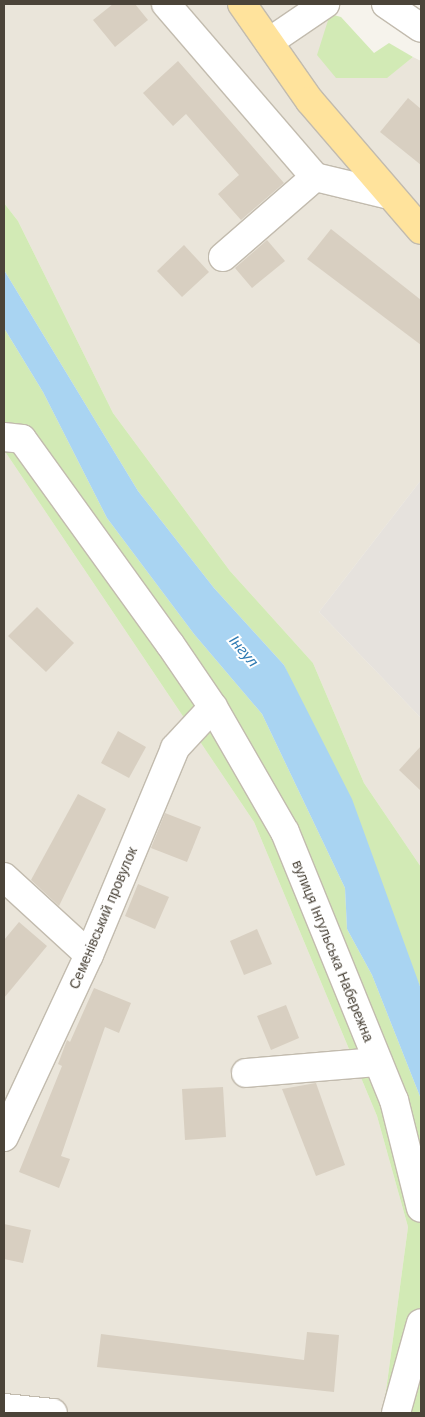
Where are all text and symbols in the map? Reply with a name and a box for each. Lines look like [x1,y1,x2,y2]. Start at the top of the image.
water label: Інгул [226,632,262,670]
street label: Семенівський провулок [65,844,141,992]
street label: вулиця Інгульська Набережна [289,858,377,1044]

